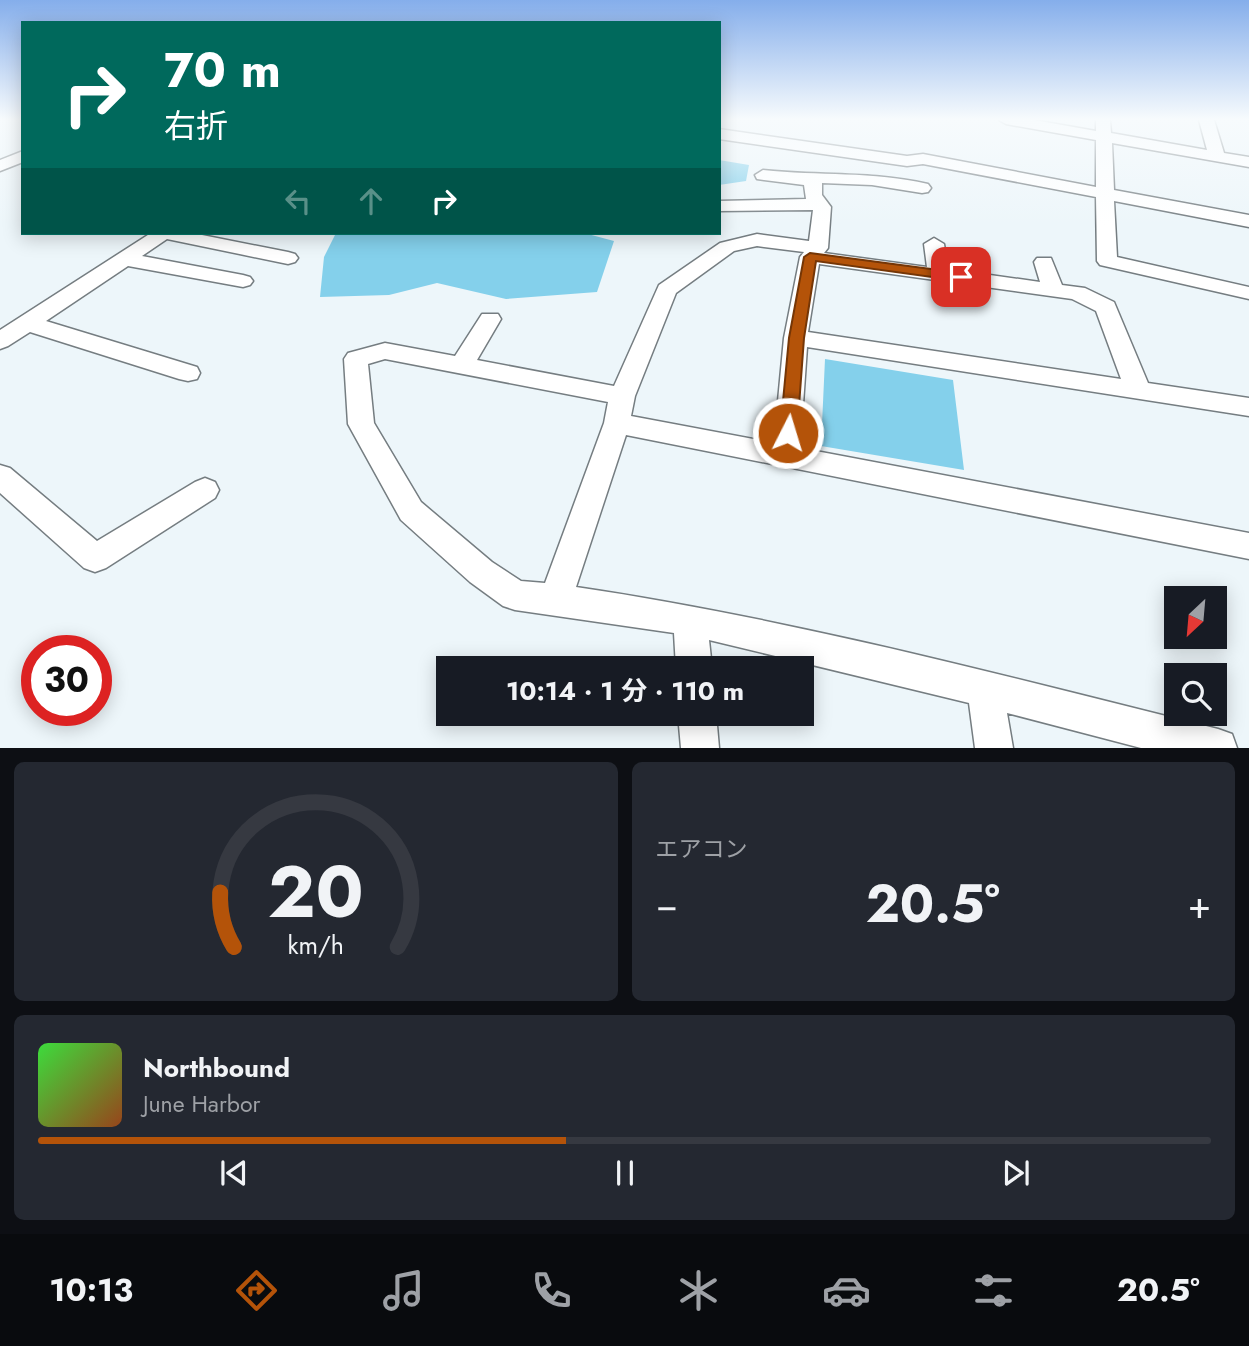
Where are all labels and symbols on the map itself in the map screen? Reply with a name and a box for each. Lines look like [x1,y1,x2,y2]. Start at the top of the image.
pin [931,247,991,307]
position arrow [751,396,825,470]
north arrow [1164,586,1227,649]
speed limit sign: 30 [21,635,112,726]

